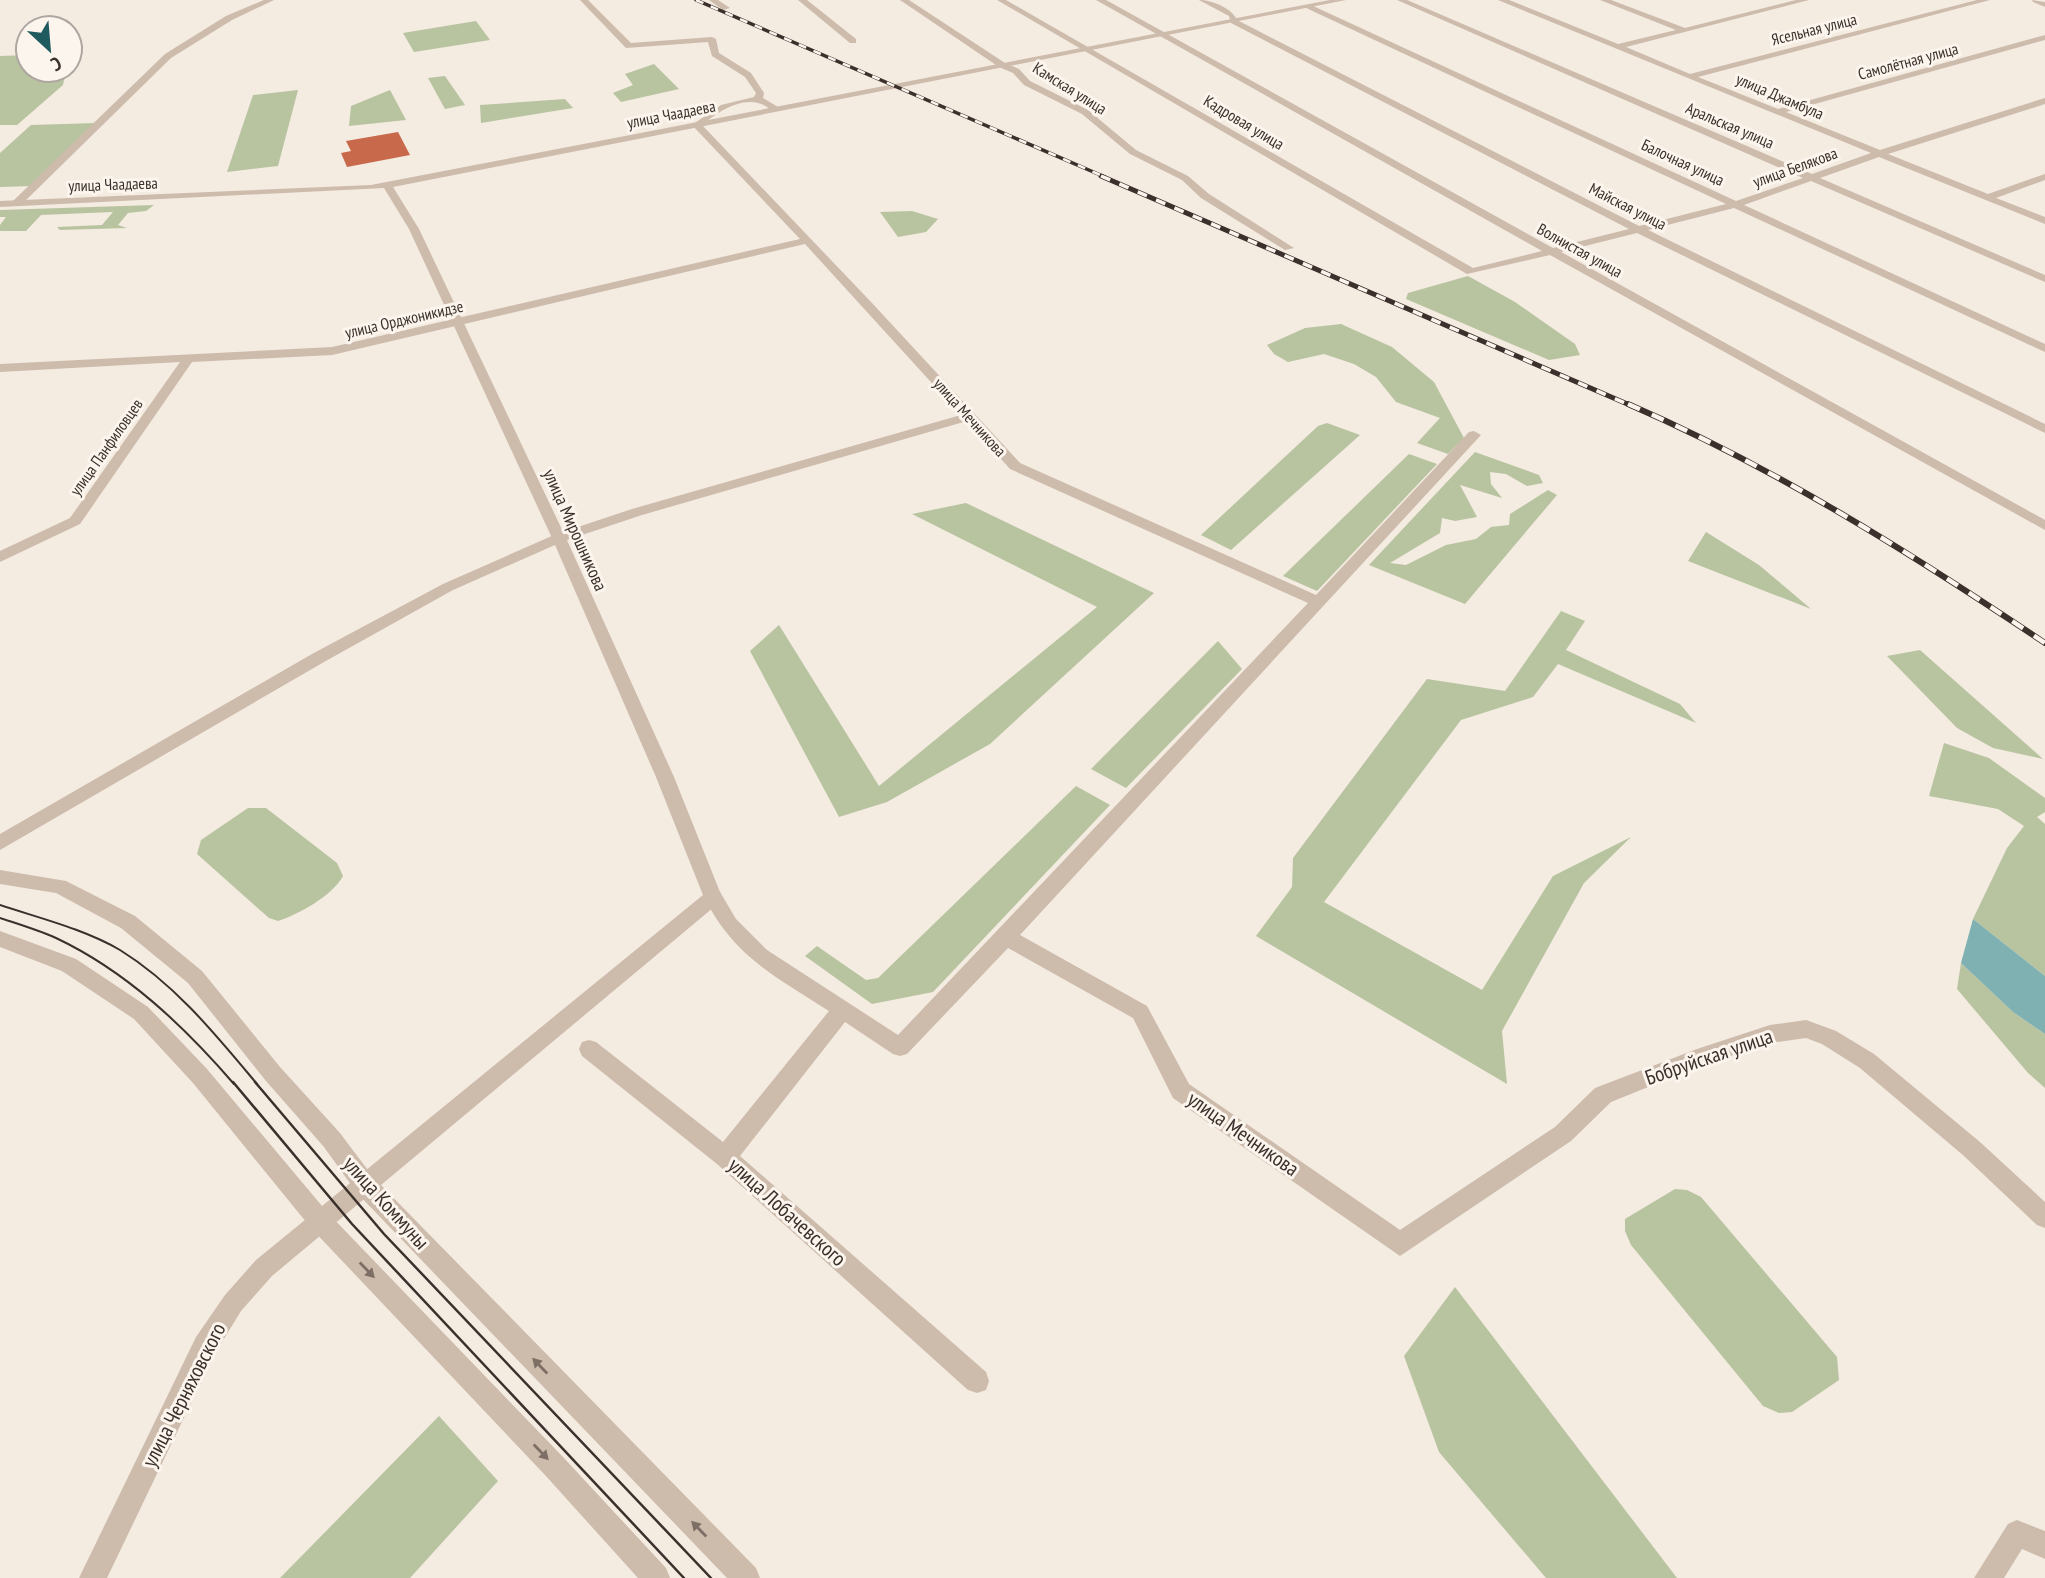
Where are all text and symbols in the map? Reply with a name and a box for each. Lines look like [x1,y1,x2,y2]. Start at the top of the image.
street label: Ясельная улица [1769,9,1859,49]
north arrow [14,14,84,84]
street label: Самолётная улица [1856,38,1960,84]
text: С [47,52,66,77]
street label: Камская улица [1029,57,1111,119]
street label: улица Джамбула [1733,69,1827,123]
street label: Кадровая улица [1200,90,1288,154]
street label: улица Чаадаева [625,96,717,132]
street label: Аральская улица [1683,97,1777,153]
street label: Балочная улица [1638,134,1728,190]
street label: улица Белякова [1750,143,1840,191]
street label: улица Чаадаева [68,172,158,196]
street label: Майская улица [1586,178,1670,234]
street label: Волнистая улица [1534,218,1626,282]
street label: улица Орджоникидзе [343,296,465,342]
street label: улица Мечникова [929,373,1011,461]
street label: улица Панфиловцев [65,395,147,499]
street label: улица Мирошникова [538,465,613,594]
street label: Бобруйская улица [1642,1022,1776,1091]
street label: улица Мечникова [1182,1085,1304,1182]
street label: улица Коммуны [337,1150,435,1255]
street label: улица Лобачевского [723,1152,852,1272]
one-way arrow [358,1261,374,1278]
street label: улица Черняховского [136,1318,231,1471]
one-way arrow [533,1358,549,1375]
one-way arrow [532,1443,548,1460]
one-way arrow [691,1521,707,1538]

